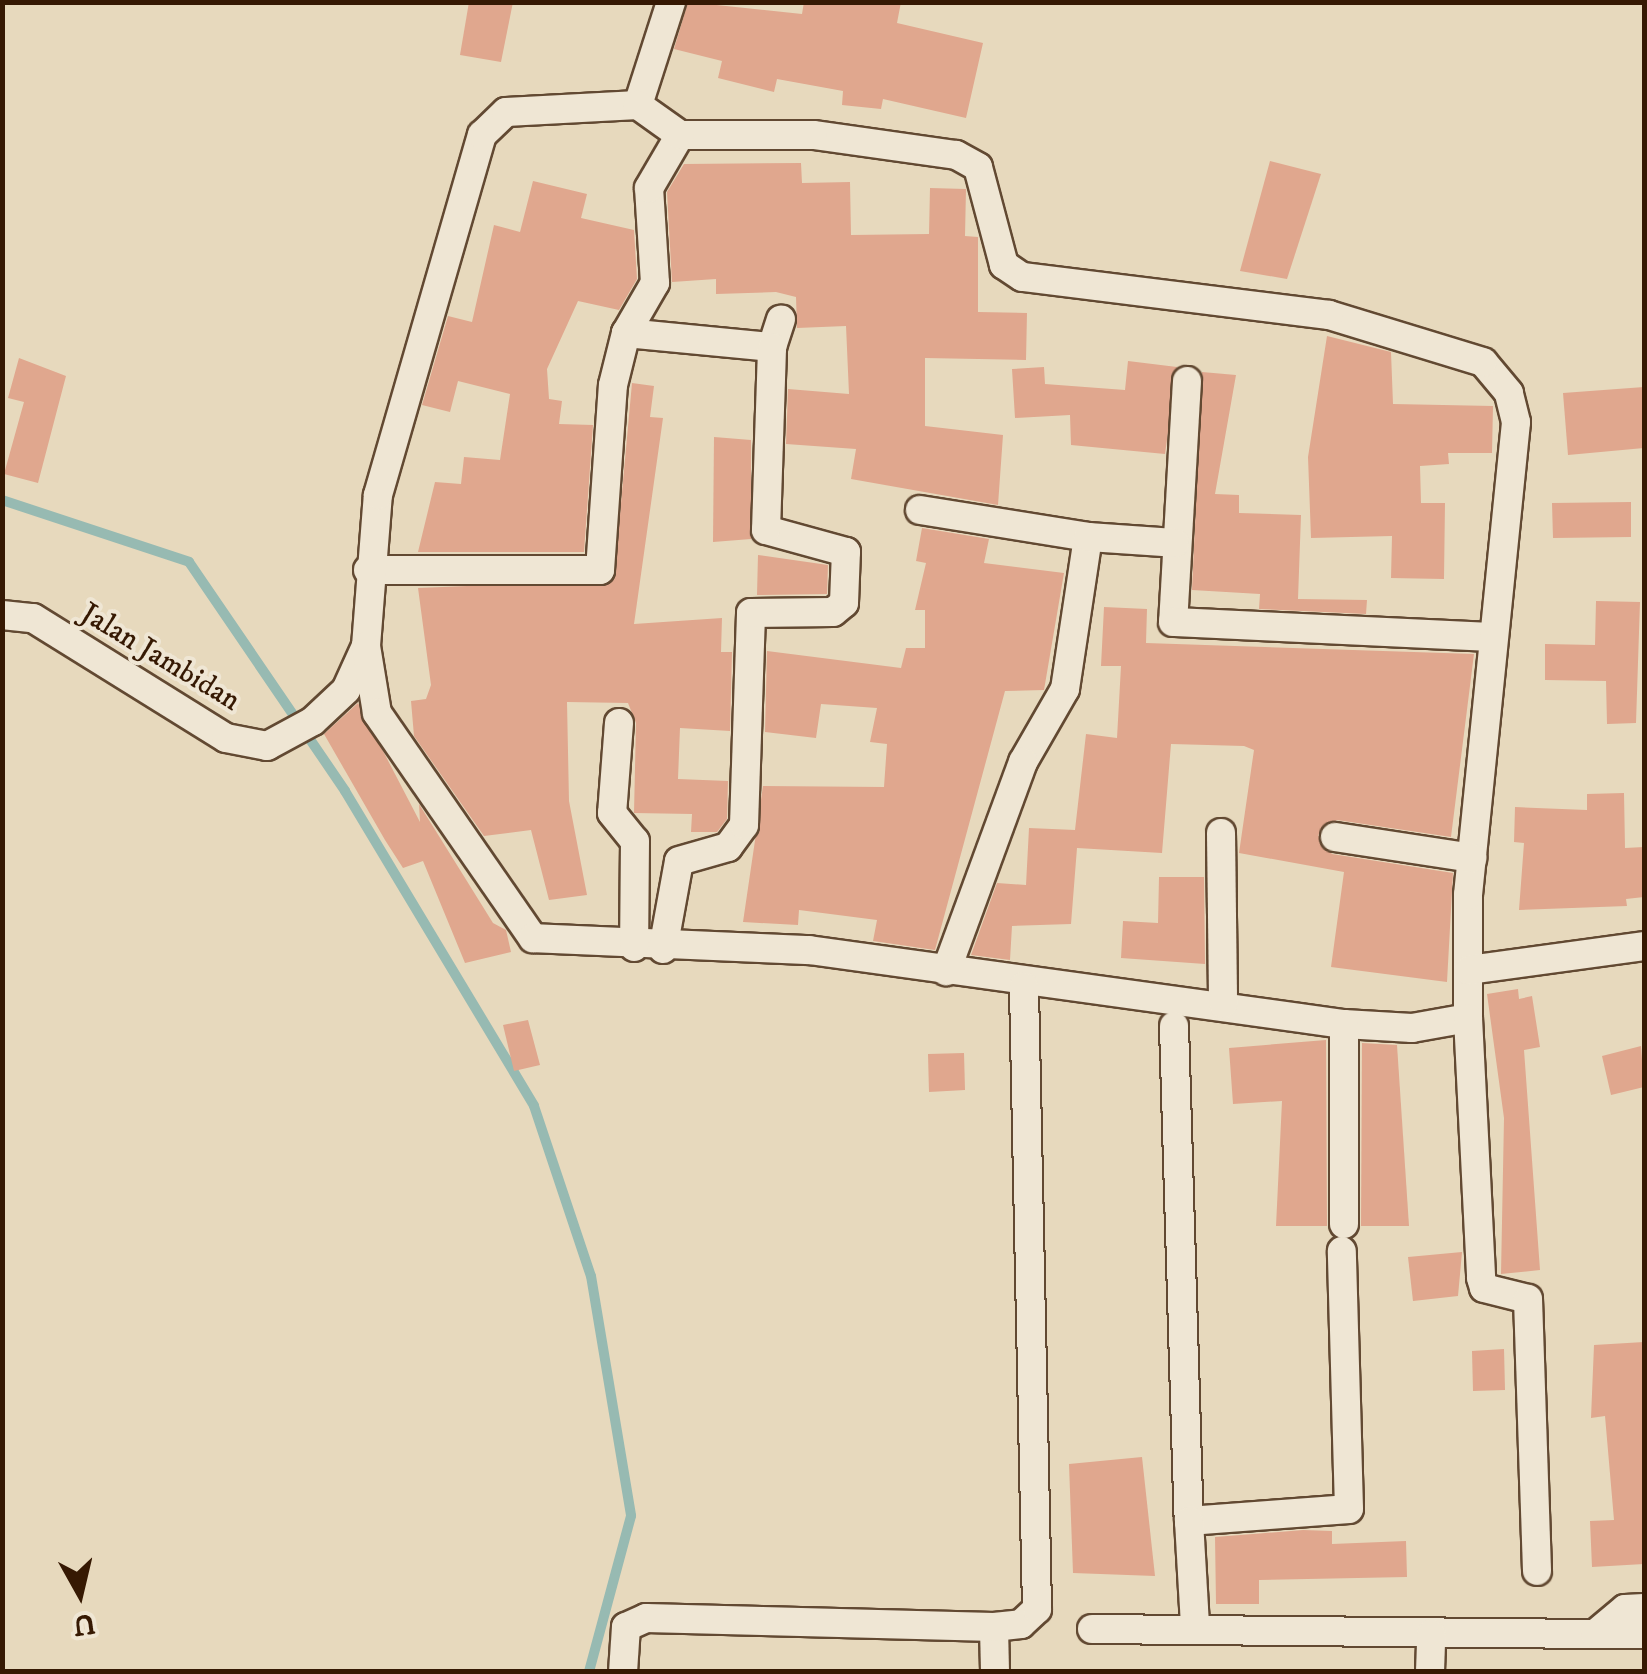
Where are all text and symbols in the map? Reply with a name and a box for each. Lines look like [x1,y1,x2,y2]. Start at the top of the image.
street label: Jalan Jambidan [74,596,246,720]
north arrow [30,1544,130,1644]
text: U [71,1605,97,1643]

